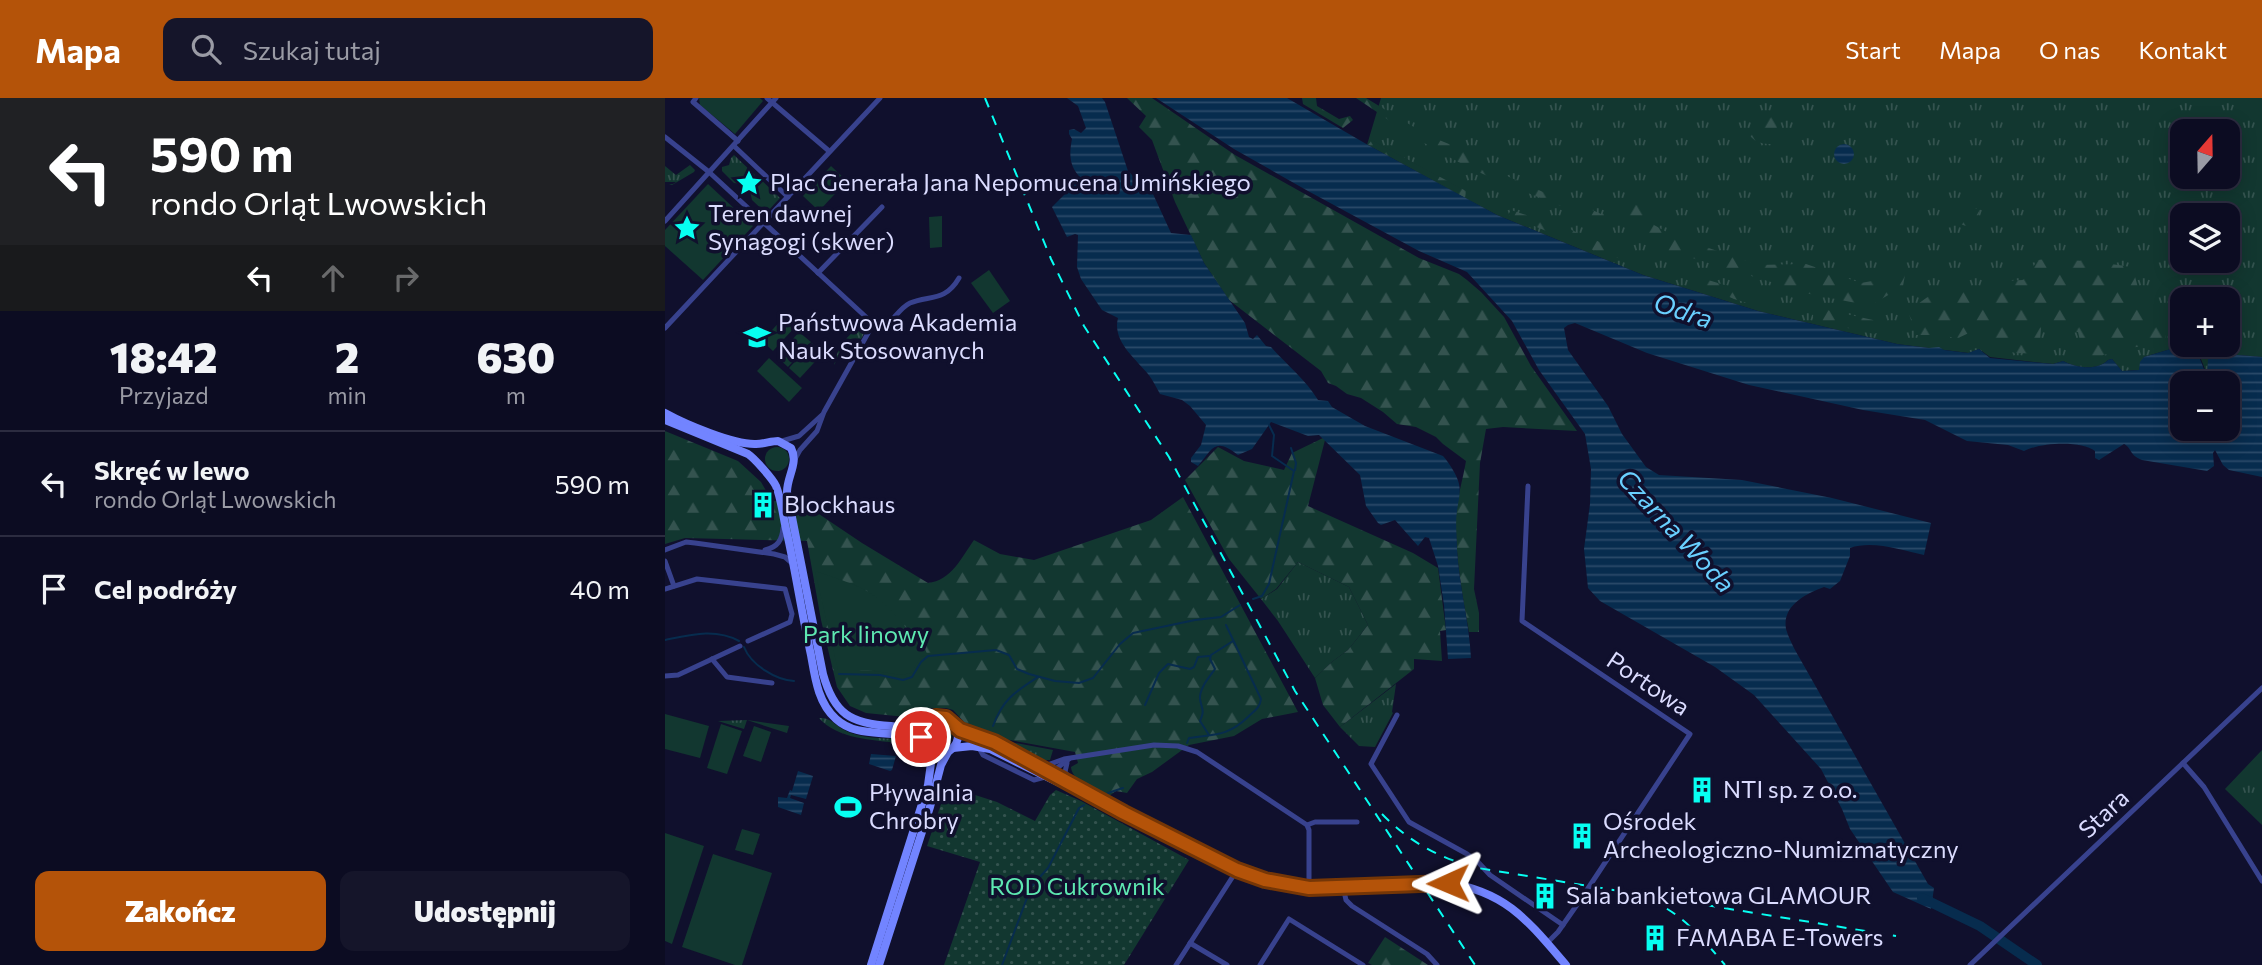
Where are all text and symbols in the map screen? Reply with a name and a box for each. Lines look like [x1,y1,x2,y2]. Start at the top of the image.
search box [163,18,653,81]
text: Mapa [35,29,121,70]
icon: search [187,30,225,68]
text: Szukaj tutaj [243,34,381,65]
text: Start [1845,35,1901,64]
text: Mapa [1939,35,2001,64]
text: O nas [2039,35,2100,64]
text: Kontakt [2138,35,2227,64]
north arrow [2170,119,2240,189]
map controls [2170,119,2240,441]
text: 590 m [150,122,293,182]
icon: left [35,126,126,217]
place label: Plac Generała Jana Nepomucena Umińskiego [770,167,1251,196]
place icon: Plac Generała Jana Nepomucena Umińskiego [734,168,764,198]
text: rondo Orląt Lwowskich [150,182,487,222]
place label: Teren dawnej Synagogi (skwer) [708,198,894,255]
button: layers [2170,203,2240,273]
place icon: Teren dawnej Synagogi (skwer) [672,213,702,243]
icon: left [241,259,279,297]
icon: ahead [314,259,352,297]
icon: right [387,259,425,297]
water label: Odra [1650,286,1717,334]
button: + [2170,287,2240,357]
place label: Państwowa Akademia Nauk Stosowanych [778,307,1017,364]
school or university icon: Państwowa Akademia Nauk Stosowanych [742,322,772,352]
text: 18:42 [110,330,218,382]
text: 2 [335,330,359,382]
text: 630 [476,330,555,382]
button: − [2170,371,2240,441]
text: Przyjazd [119,381,209,409]
text: min [327,381,367,409]
text: m [506,381,526,409]
text: Skręć w lewo [94,454,250,485]
water label: Czarna Woda [1612,462,1742,598]
icon: left [35,465,73,503]
text: 590 m [555,468,630,499]
text: rondo Orląt Lwowskich [94,485,337,513]
place label: Blockhaus [784,489,895,518]
building icon: Blockhaus [748,490,778,520]
icon: arrive [35,570,73,608]
text: Cel podróży [94,573,237,604]
text: 40 m [570,573,630,604]
park label: Park linowy [803,619,929,648]
street label: Portowa [1602,645,1696,721]
pin [891,707,951,767]
icon: arrive [902,718,940,756]
place label: NTI sp. z o.o. [1723,774,1857,803]
building icon: NTI sp. z o.o. [1687,775,1717,805]
place label: Pływalnia Chrobry [869,777,974,834]
street label: Stara [2072,782,2134,843]
sports icon: Pływalnia Chrobry [833,792,863,822]
place label: Ośrodek Archeologiczno-Numizmatyczny [1603,806,1959,863]
building icon: Ośrodek Archeologiczno-Numizmatyczny [1567,821,1597,851]
position arrow [1411,846,1485,920]
button: Zakończ [35,871,326,951]
button: Udostępnij [340,871,630,951]
park label: ROD Cukrownik [989,871,1165,900]
place label: Sala bankietowa GLAMOUR [1566,880,1871,909]
building icon: Sala bankietowa GLAMOUR [1530,881,1560,911]
place label: FAMABA E-Towers [1676,922,1884,951]
building icon: FAMABA E-Towers [1640,923,1670,953]

